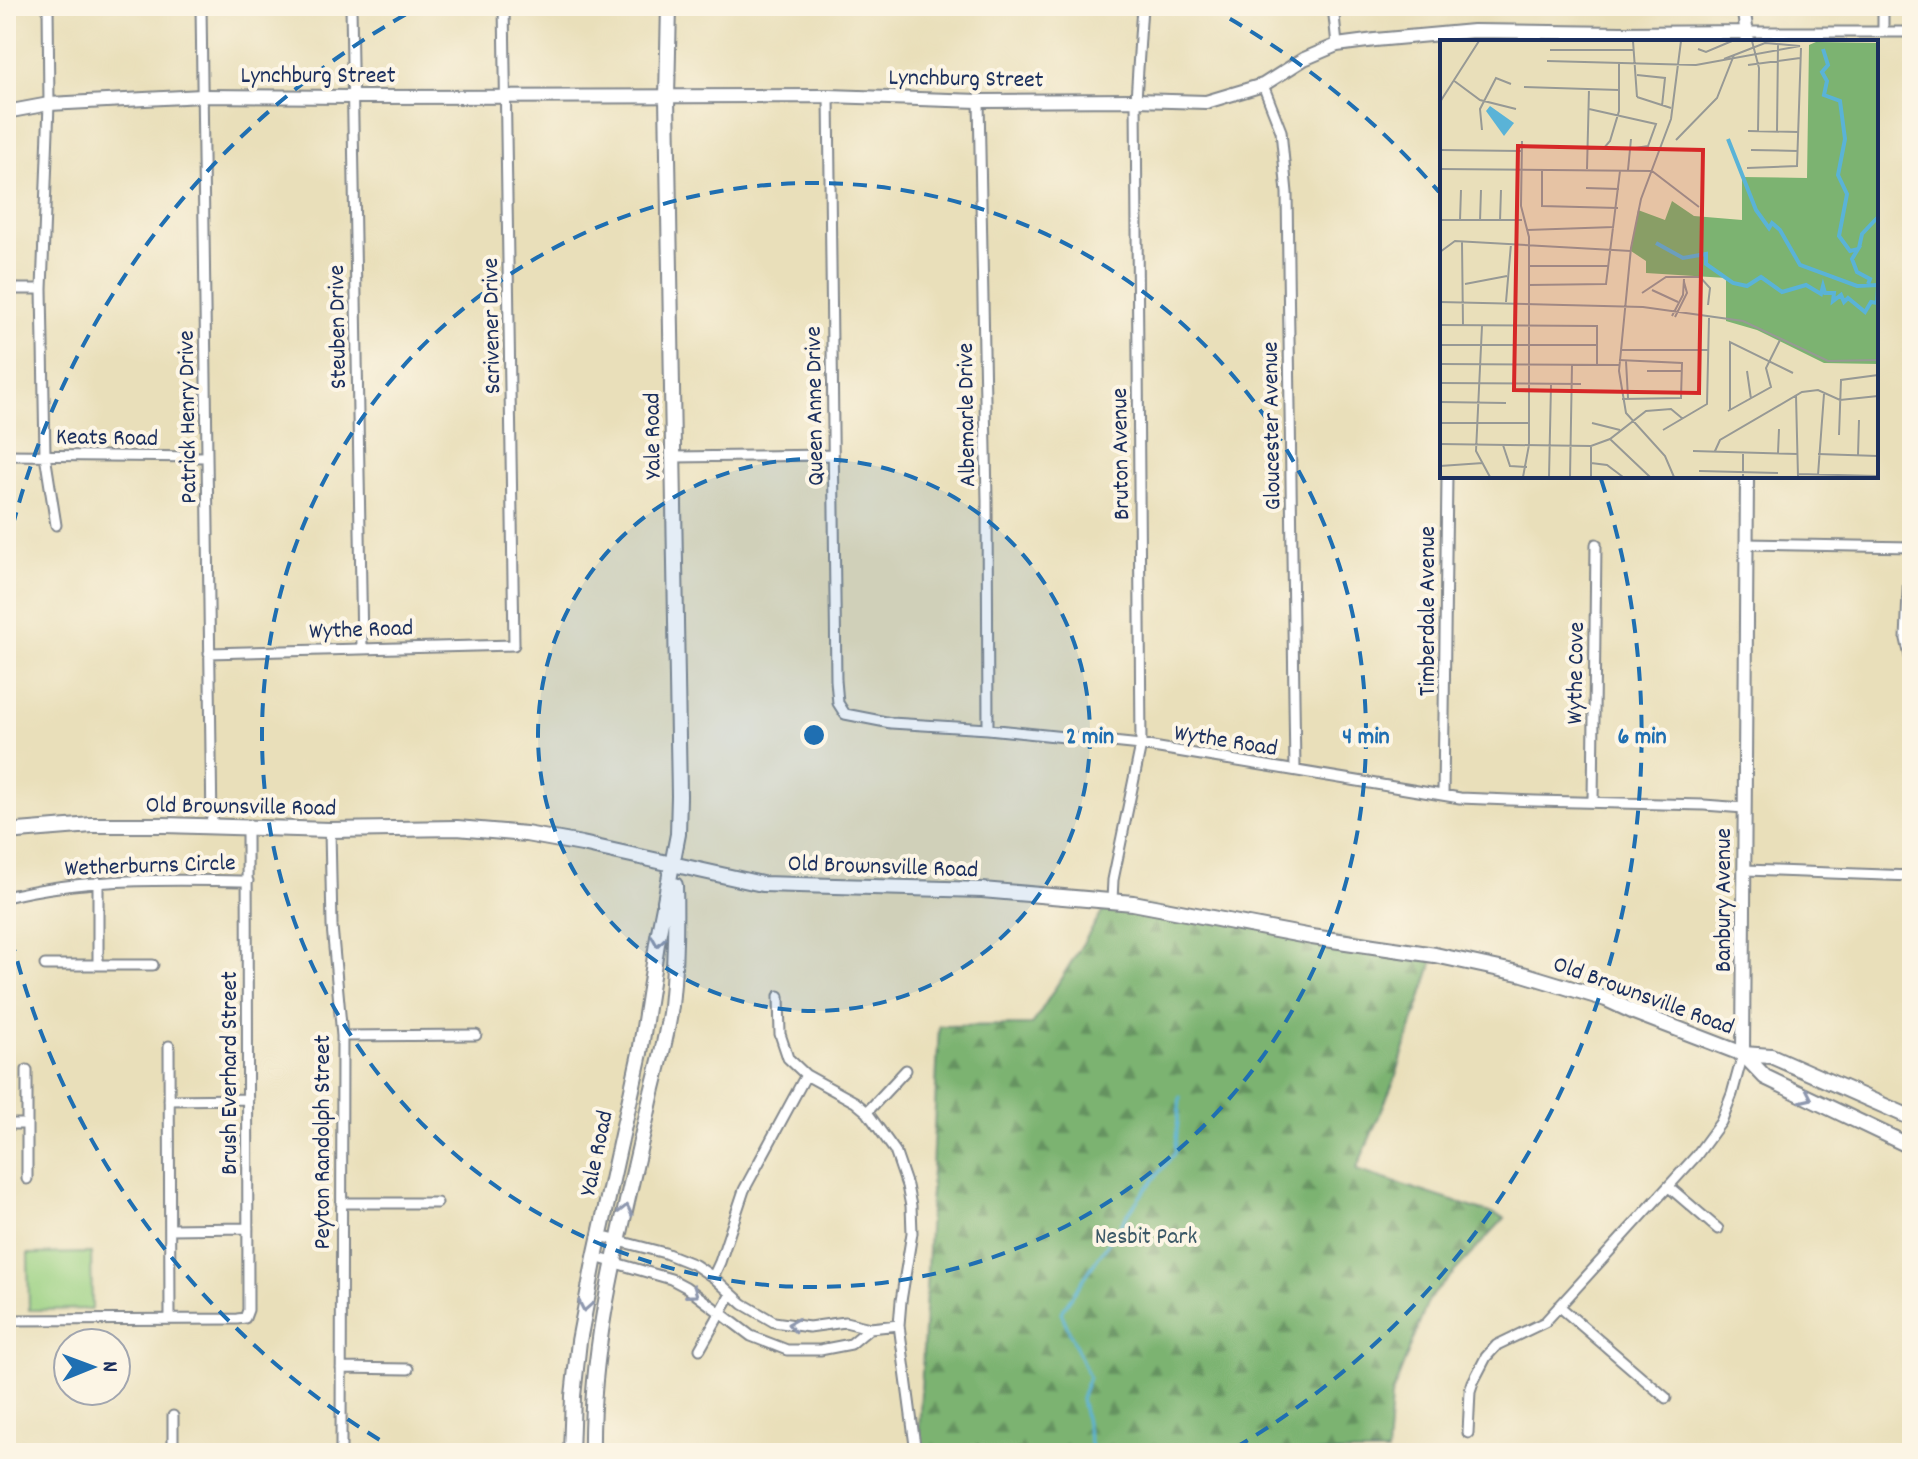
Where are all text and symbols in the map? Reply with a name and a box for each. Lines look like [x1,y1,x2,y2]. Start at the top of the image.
inset map [1440,40,1878,478]
street label: Lynchburg Street [240,60,396,94]
street label: Lynchburg Street [888,62,1044,98]
street label: Scrivener Drive [475,257,511,394]
street label: Steuben Drive [321,265,357,389]
street label: Queen Anne Drive [798,326,834,486]
street label: Patrick Henry Drive [170,330,208,504]
street label: Gloucester Avenue [1255,341,1291,511]
street label: Albemarle Drive [950,342,986,487]
street label: Bruton Avenue [1104,387,1140,520]
street label: Yale Road [636,392,672,480]
street label: Keats Road [56,421,158,457]
street label: Timberdale Avenue [1412,526,1446,696]
street label: Wythe Road [308,612,414,650]
street label: Wythe Cove [1559,622,1595,725]
street label: Wythe Road [1171,717,1280,767]
centre of rings [800,721,828,749]
text: 2 min [1066,721,1114,755]
text: 4 min [1342,721,1390,755]
text: 6 min [1617,721,1667,755]
street label: Old Brownsville Road [145,789,337,827]
street label: Banbury Avenue [1708,828,1742,972]
street label: Wetherburns Circle [64,847,236,887]
street label: Old Brownsville Road [787,848,979,888]
one-way arrow [650,934,667,948]
street label: Old Brownsville Road [1548,948,1738,1045]
street label: Brush Everhard Street [214,971,248,1175]
street label: Peyton Randolph Street [307,1034,341,1249]
one-way arrow [1798,1087,1813,1103]
street label: Yale Road [572,1108,624,1200]
one-way arrow [617,1204,634,1217]
park label: Nesbit Park [1095,1221,1197,1255]
one-way arrow [685,1284,699,1298]
one-way arrow [578,1299,595,1312]
one-way arrow [786,1317,800,1334]
north arrow [52,1327,132,1407]
text: N [93,1361,124,1373]

